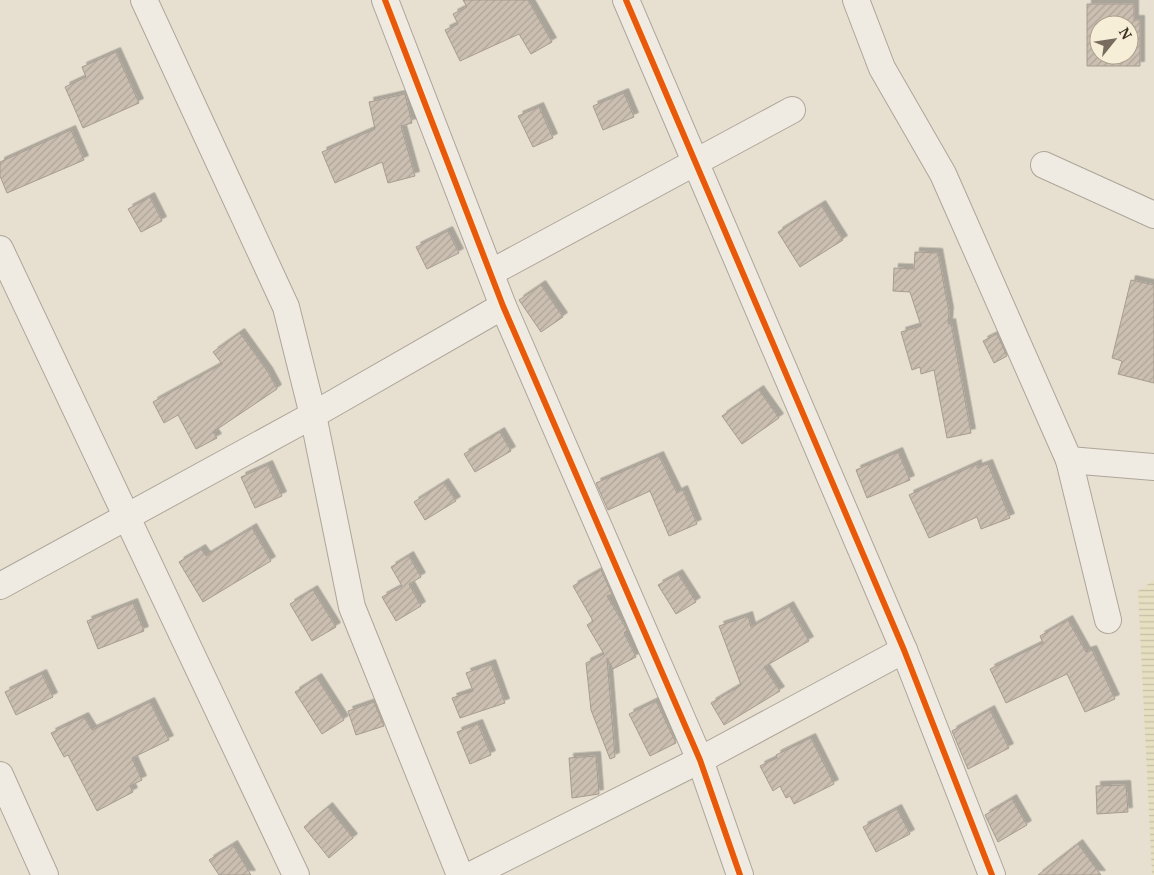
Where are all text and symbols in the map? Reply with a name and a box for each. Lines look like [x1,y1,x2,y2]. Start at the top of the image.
north arrow [1089,15,1139,65]
text: N [1115,24,1137,43]

